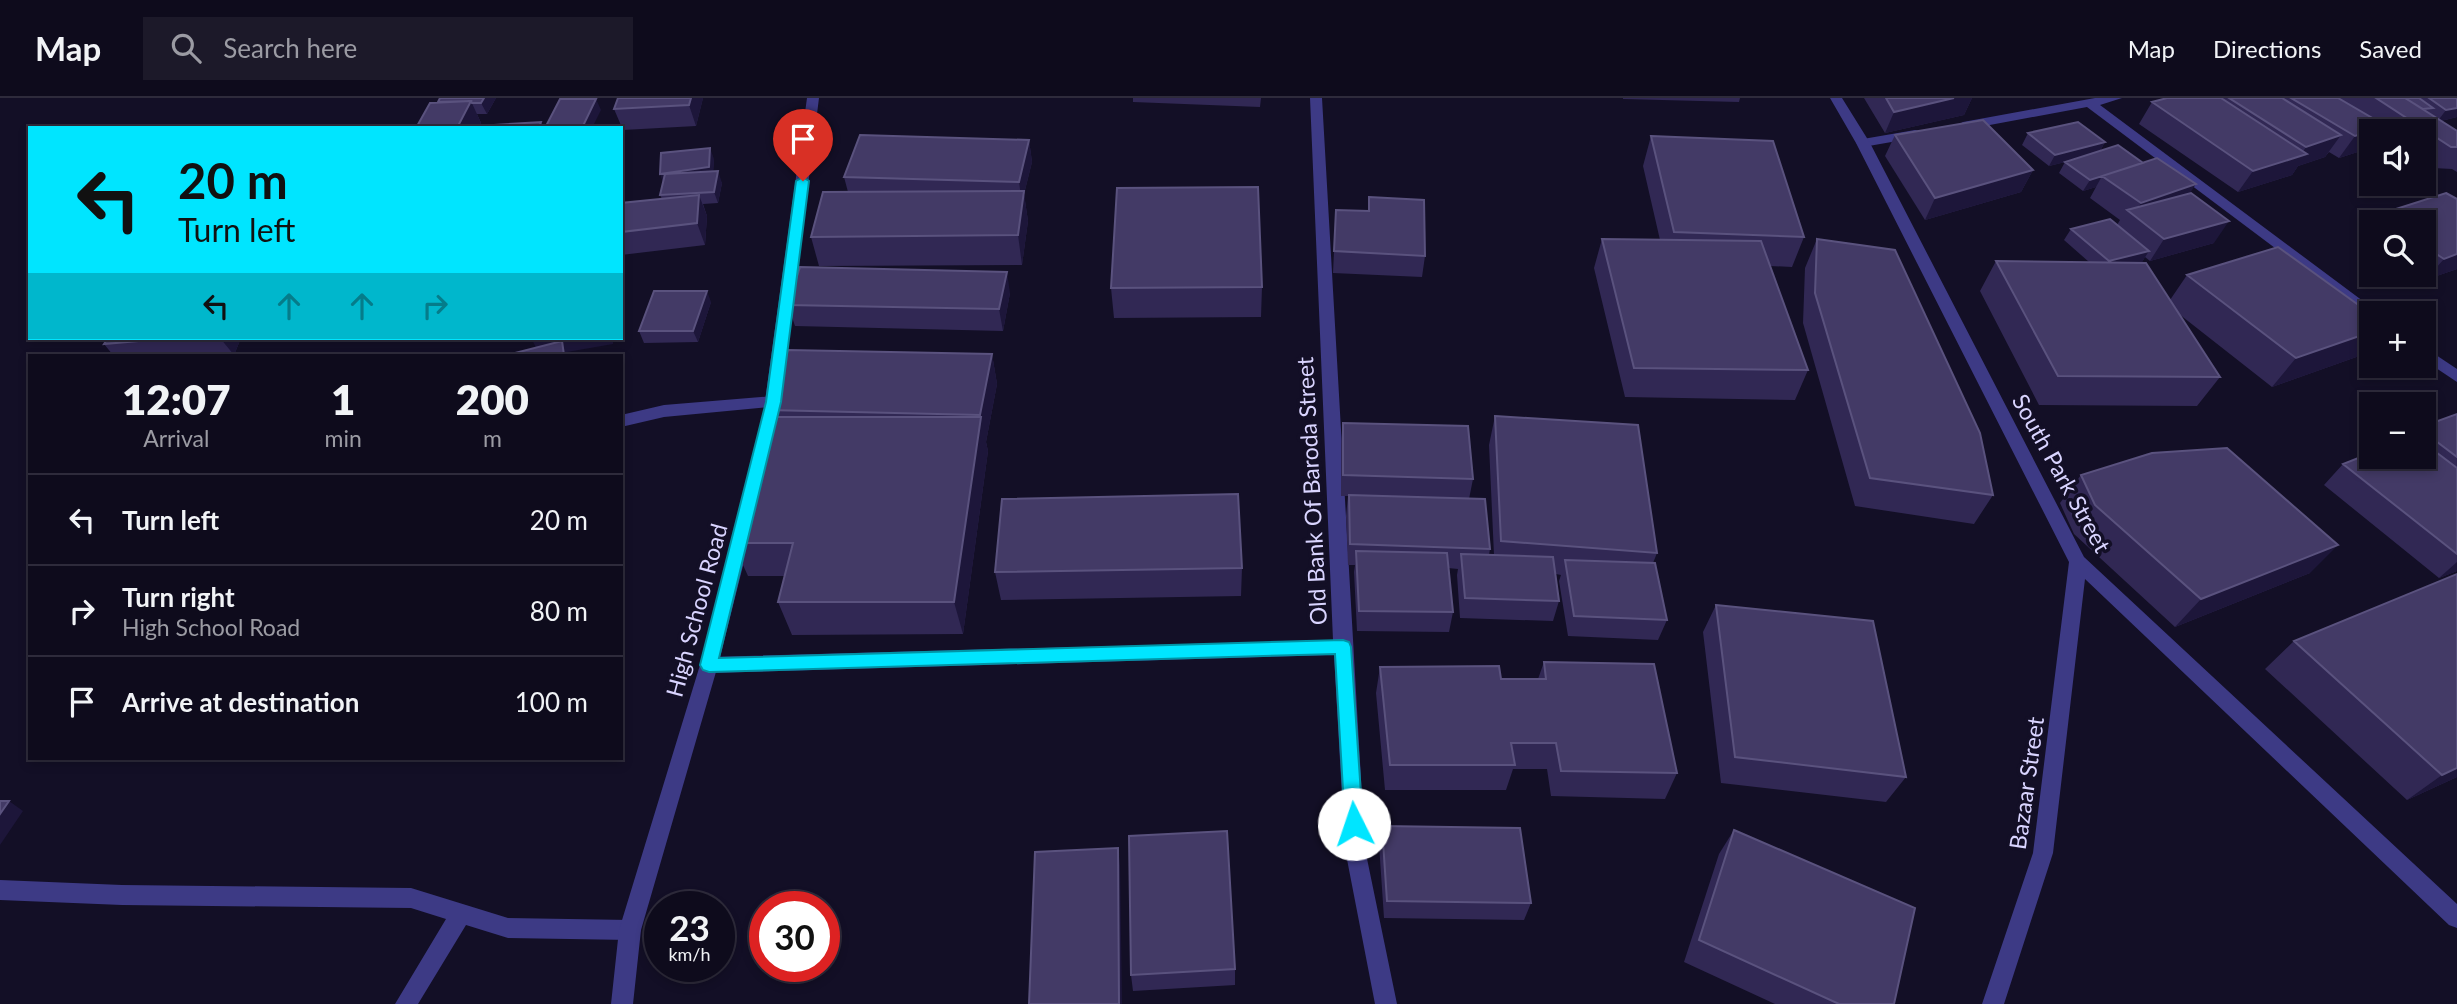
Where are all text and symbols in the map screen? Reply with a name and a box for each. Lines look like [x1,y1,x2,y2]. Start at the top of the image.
search box [143,17,633,80]
text: Map [35,28,101,68]
icon: search [167,29,205,67]
text: Search here [223,32,357,64]
text: Map [2128,34,2175,63]
text: Directions [2213,34,2321,63]
text: Saved [2359,34,2422,63]
pin [773,109,833,181]
map controls [2359,119,2436,469]
button: sound [2359,119,2436,196]
icon: arrive [784,120,822,158]
text: 20 m [178,151,288,209]
icon: left [63,154,154,245]
text: Turn left [178,210,295,249]
button: search [2359,210,2436,287]
icon: left [197,287,235,325]
icon: ahead [270,287,308,325]
icon: ahead [343,287,381,325]
icon: right [416,287,454,325]
button: + [2359,301,2436,378]
street label: Old Bank Of Baroda Street [1290,355,1332,626]
text: 12:07 [122,374,231,424]
text: 1 [331,374,355,424]
text: 200 [456,374,529,424]
street label: South Park Street [2007,389,2117,558]
button: − [2359,392,2436,469]
text: Arrival [143,424,209,452]
text: min [325,424,362,452]
text: m [483,424,502,452]
icon: left [63,501,101,539]
text: Turn left [122,504,219,536]
text: 20 m [530,504,588,536]
street label: High School Road [659,520,733,700]
text: Turn right [122,581,235,613]
icon: right [63,592,101,630]
text: 80 m [530,595,588,627]
text: High School Road [122,613,300,641]
icon: arrive [63,683,101,721]
text: Arrive at destination [122,686,359,718]
text: 100 m [515,686,588,718]
street label: Bazaar Street [2003,714,2049,851]
position arrow [1317,787,1391,861]
speed limit sign: 30 [749,891,840,982]
text: 23 [669,906,710,948]
text: km/h [668,943,711,965]

